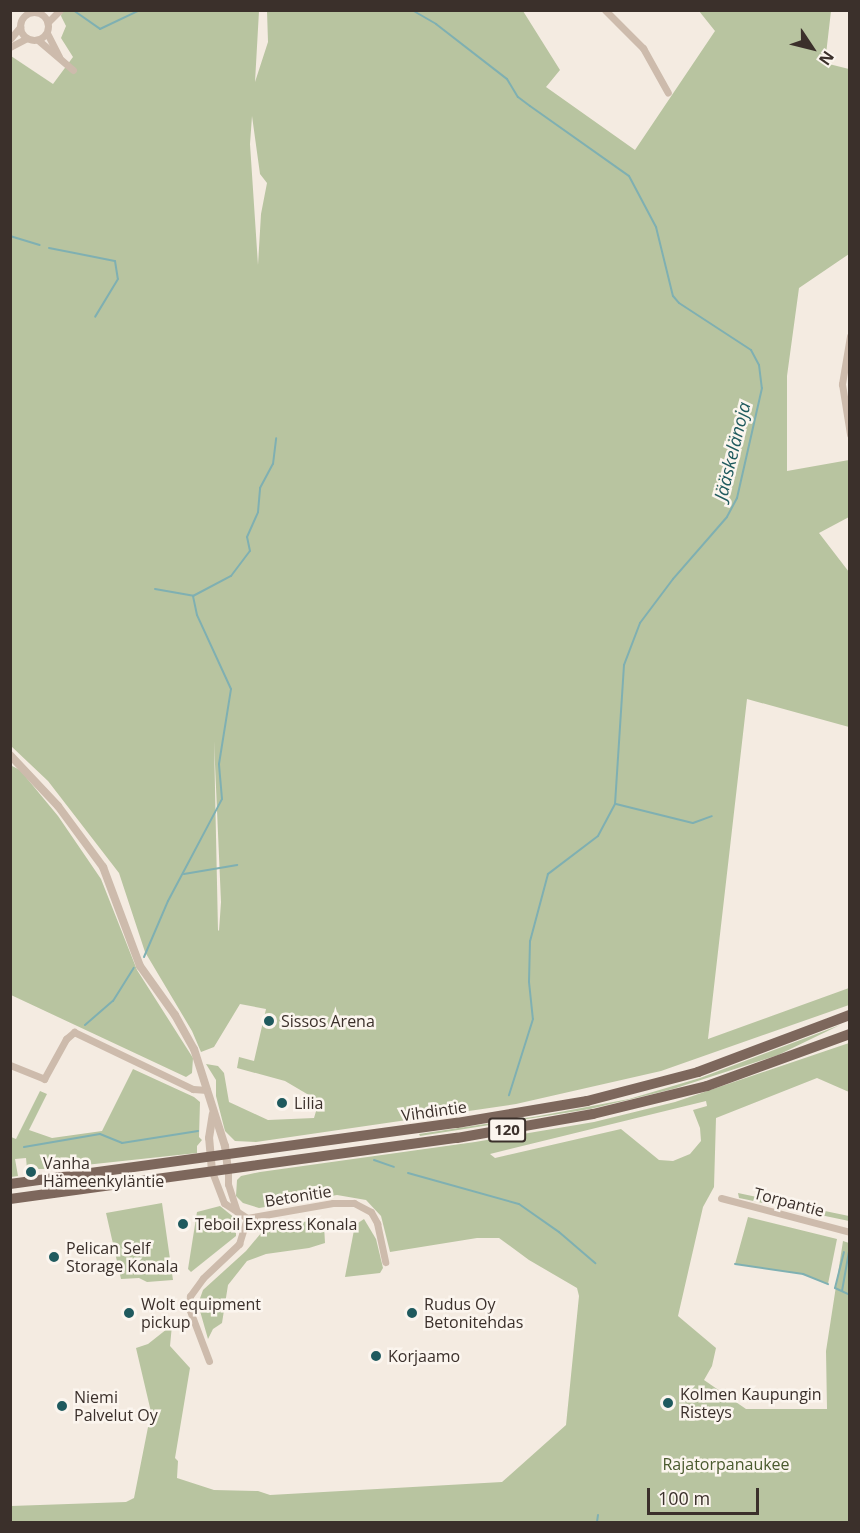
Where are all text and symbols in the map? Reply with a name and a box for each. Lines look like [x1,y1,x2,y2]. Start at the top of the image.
north arrow [782,18,842,78]
text: N [814,47,839,70]
water label: Jääskelänoja [709,400,755,502]
place label: Sissos Arena [281,1011,375,1031]
marker: Sissos Arena [262,1014,276,1028]
place label: Lilia [294,1093,323,1113]
marker: Lilia [275,1096,289,1110]
street label: Vihdintie [400,1097,468,1125]
road number: 120 [488,1118,526,1142]
place label: Vanha Hämeenkyläntie [43,1153,164,1191]
marker: Vanha Hämeenkyläntie [24,1165,38,1179]
street label: Betonitie [263,1181,333,1211]
street label: Torpantie [752,1183,826,1221]
place label: Teboil Express Konala [195,1214,357,1234]
marker: Teboil Express Konala [176,1217,190,1231]
place label: Pelican Self Storage Konala [66,1238,178,1276]
marker: Pelican Self Storage Konala [47,1250,61,1264]
place label: Wolt equipment pickup [141,1294,261,1332]
place label: Rudus Oy Betonitehdas [424,1294,523,1332]
marker: Wolt equipment pickup [122,1306,136,1320]
marker: Rudus Oy Betonitehdas [405,1306,419,1320]
place label: Korjaamo [388,1346,460,1366]
marker: Korjaamo [369,1349,383,1363]
place label: Kolmen Kaupungin Risteys [680,1384,822,1422]
place label: Niemi Palvelut Oy [74,1387,158,1425]
marker: Kolmen Kaupungin Risteys [661,1396,675,1410]
marker: Niemi Palvelut Oy [55,1399,69,1413]
park label: Rajatorpanaukee [662,1454,790,1474]
scale bar [650,1476,762,1514]
text: 100 m [658,1486,710,1510]

